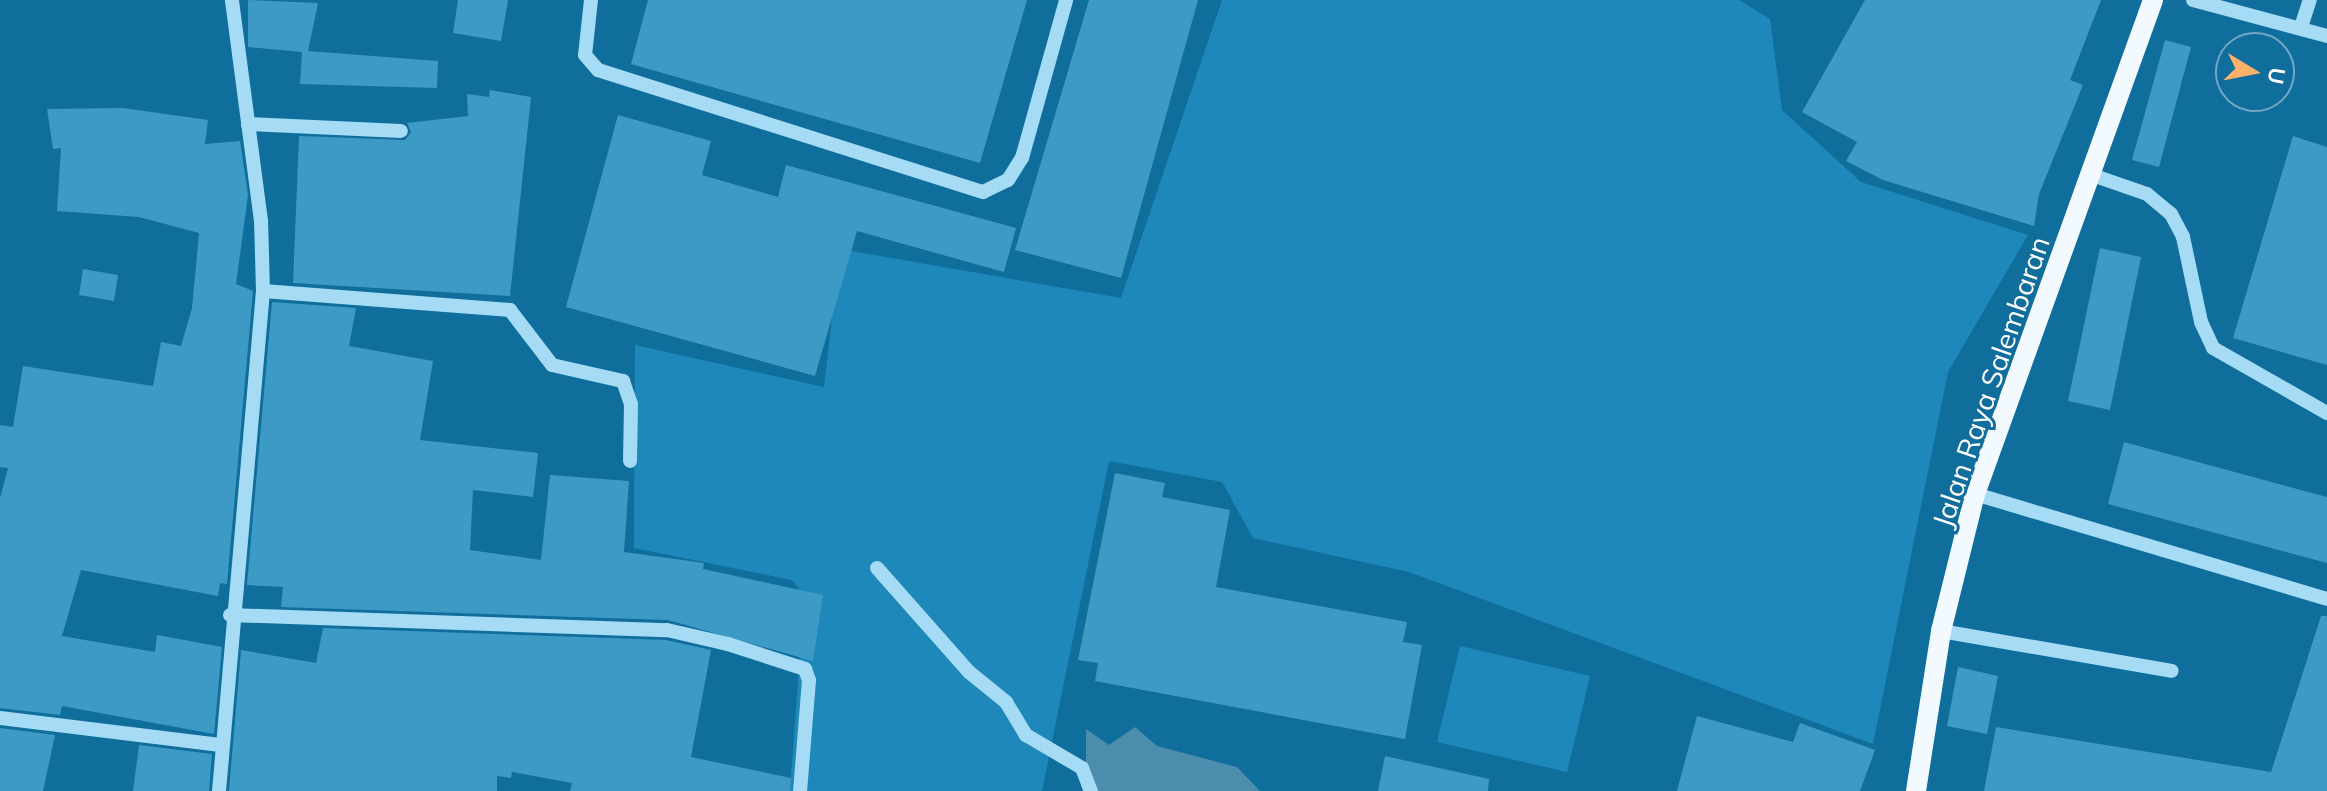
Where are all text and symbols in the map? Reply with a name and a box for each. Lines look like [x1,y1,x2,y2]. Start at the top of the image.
north arrow [2215,32,2295,112]
text: U [2261,65,2292,86]
street label: Jalan Raya Salembaran [1925,232,2057,532]

